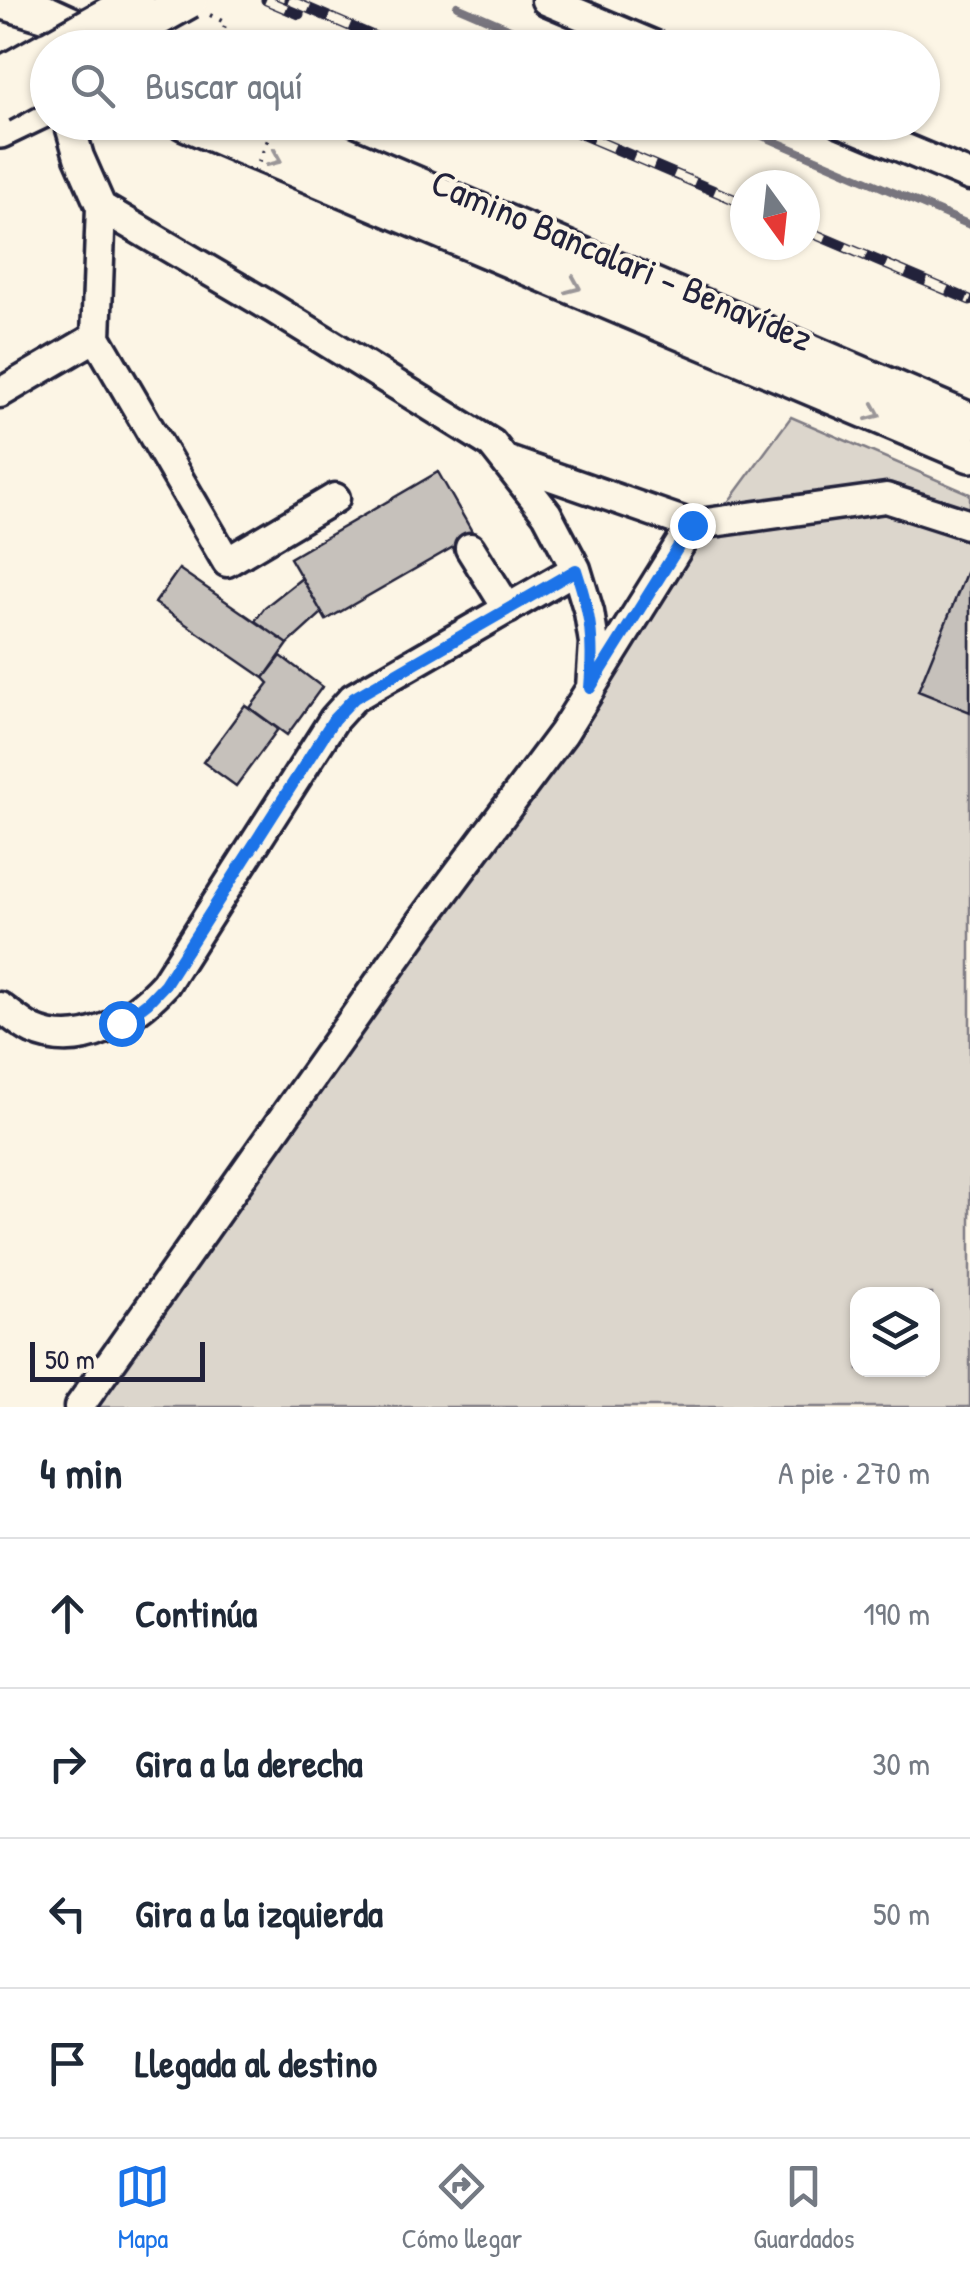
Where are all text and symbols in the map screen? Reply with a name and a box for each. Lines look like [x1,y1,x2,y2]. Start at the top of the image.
search box [30,30,940,140]
icon: search [65,58,120,113]
text: Buscar aquí [145,59,303,111]
one-way arrow [265,147,283,167]
street label: Camino Bancalari - Benavídez [424,155,821,363]
north arrow [730,170,820,260]
one-way arrow [564,274,582,294]
one-way arrow [863,401,881,421]
route end [670,503,716,549]
route start [99,1001,145,1047]
map controls [850,1287,940,1377]
button: layers [850,1287,940,1377]
scale bar [30,1337,205,1382]
text: 50 m [45,1340,95,1378]
text: 4 min [40,1444,122,1501]
text: A pie · 270 m [778,1451,930,1494]
icon: ahead [40,1586,95,1641]
text: Continúa [135,1587,257,1639]
text: 190 m [863,1592,930,1635]
icon: right [40,1736,95,1791]
text: Gira a la derecha [135,1737,363,1789]
text: 30 m [872,1742,930,1785]
icon: left [40,1886,95,1941]
text: Gira a la izquierda [135,1887,383,1939]
text: 50 m [873,1892,930,1935]
icon: arrive [40,2036,95,2091]
text: Llegada al destino [135,2037,377,2089]
tab: Mapa [115,2159,170,2257]
tab: Cómo llegar [401,2159,522,2257]
tab: Guardados [753,2159,854,2257]

